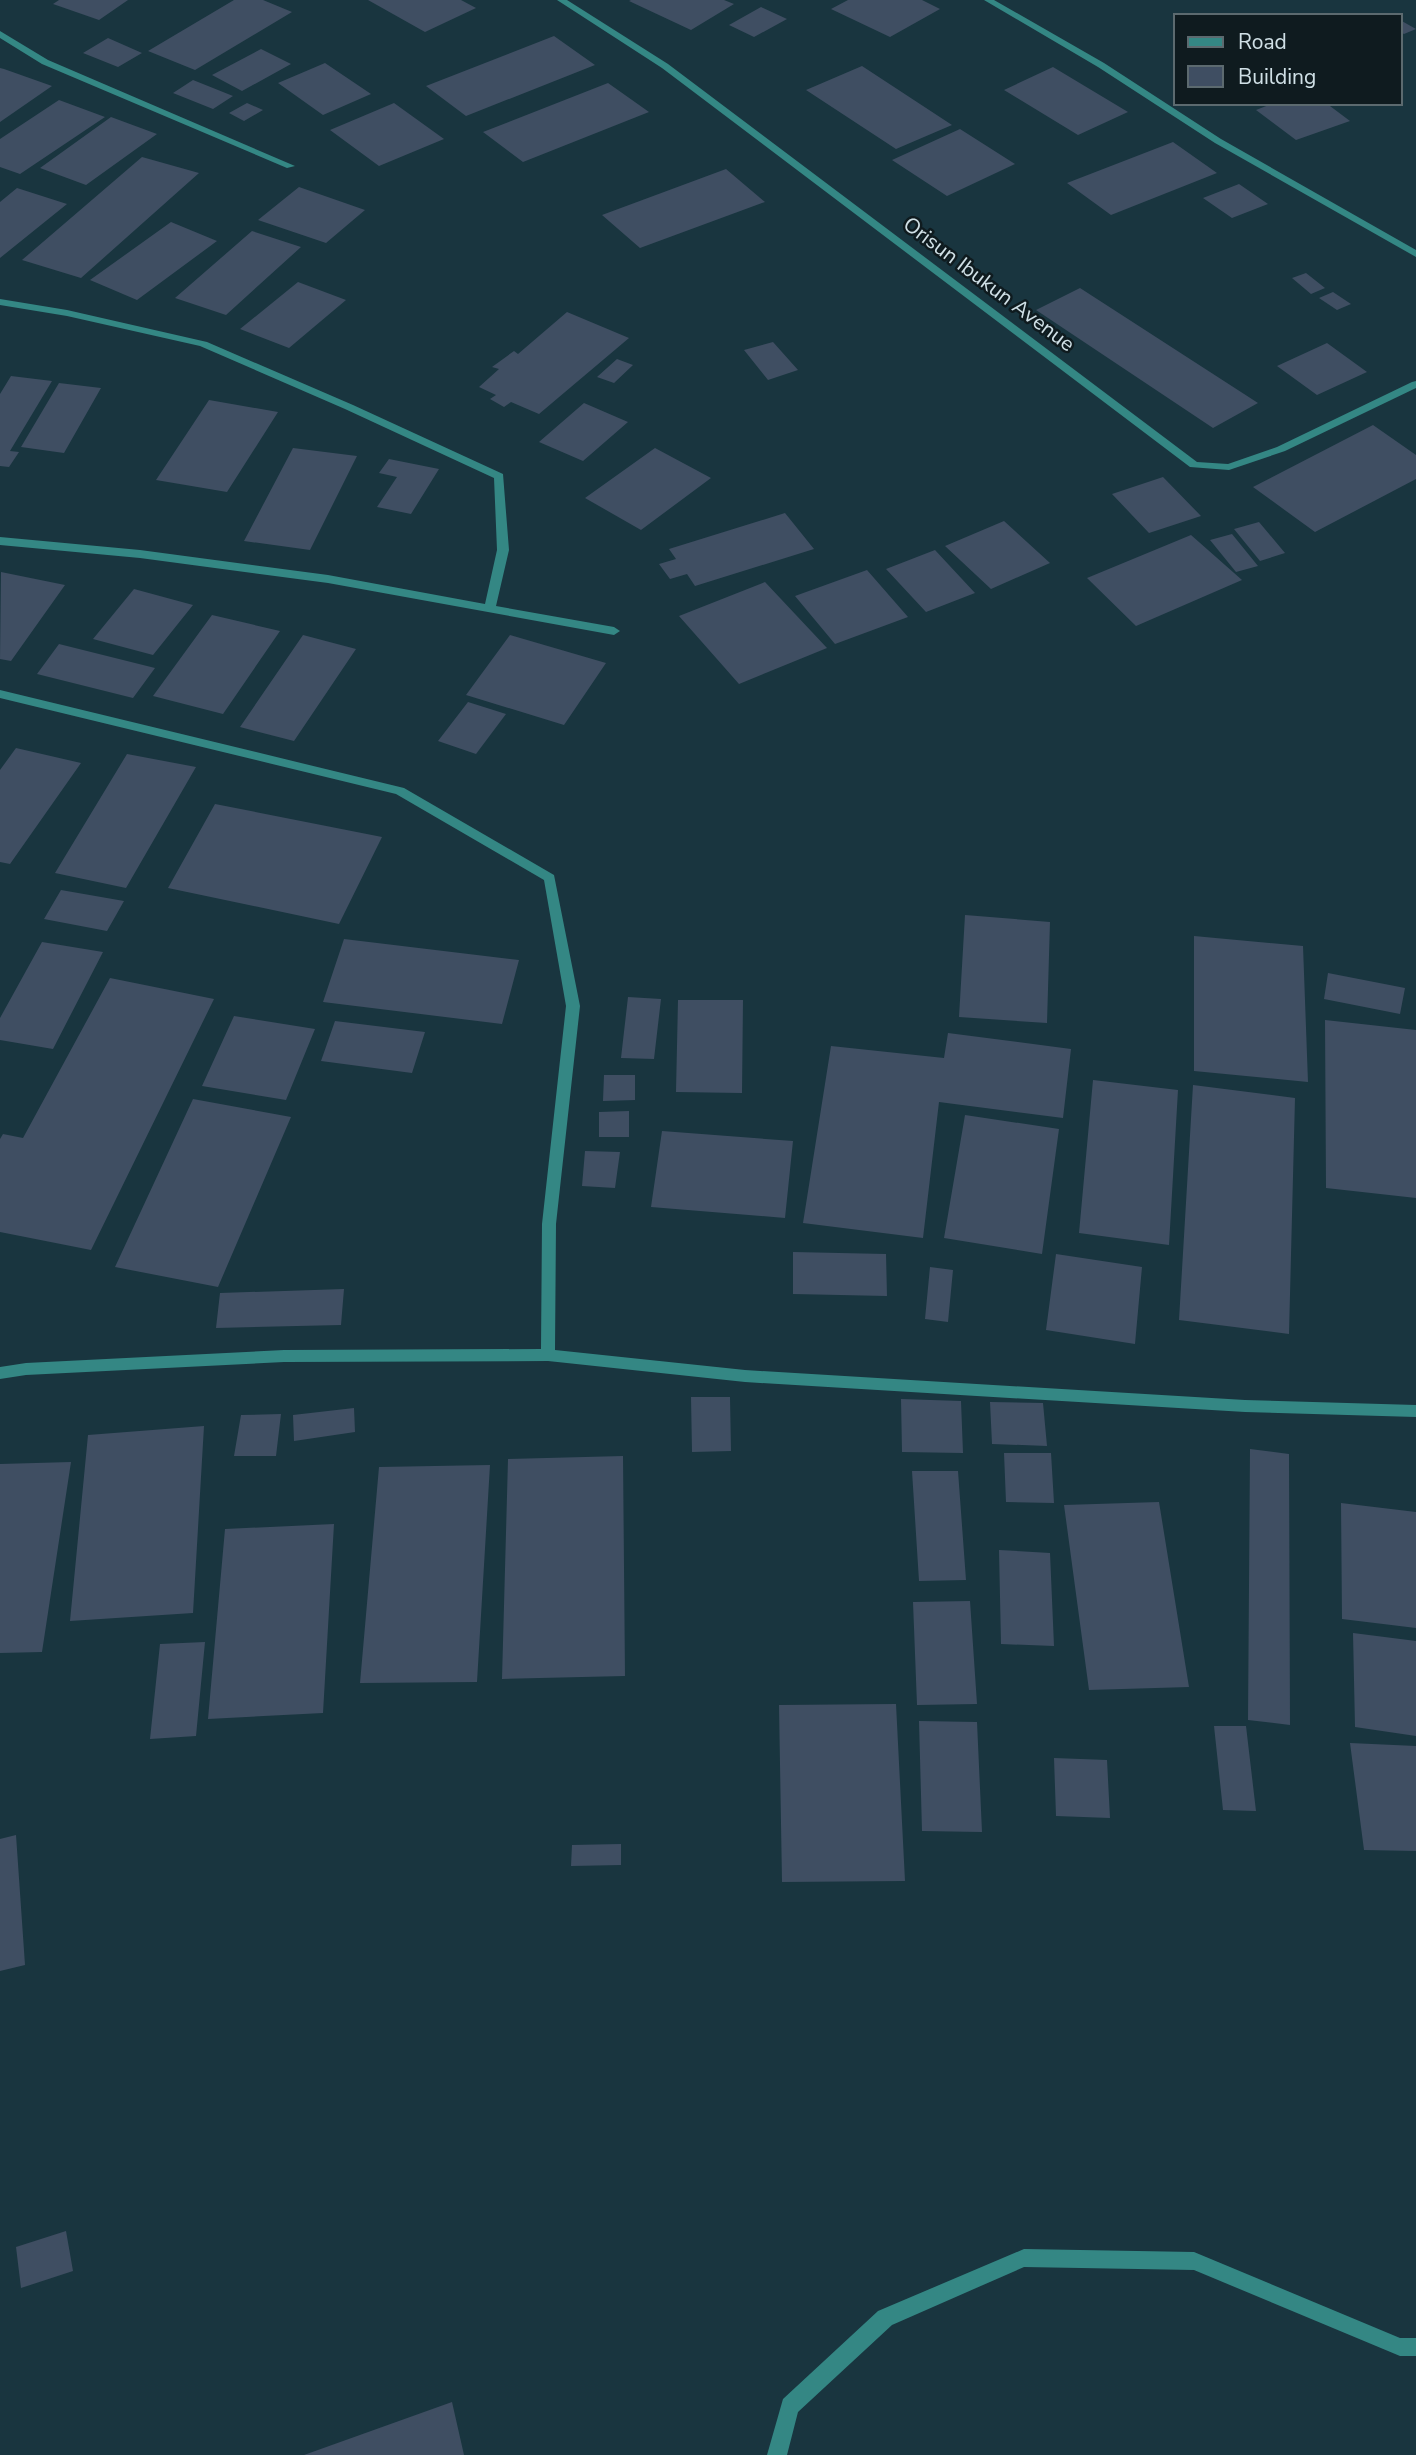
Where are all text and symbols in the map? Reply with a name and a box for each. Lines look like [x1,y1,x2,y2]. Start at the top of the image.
legend [1174,14,1402,105]
text: Road [1238,28,1287,56]
text: Building [1238,63,1316,91]
street label: Orisun Ibukun Avenue [897,210,1081,358]

